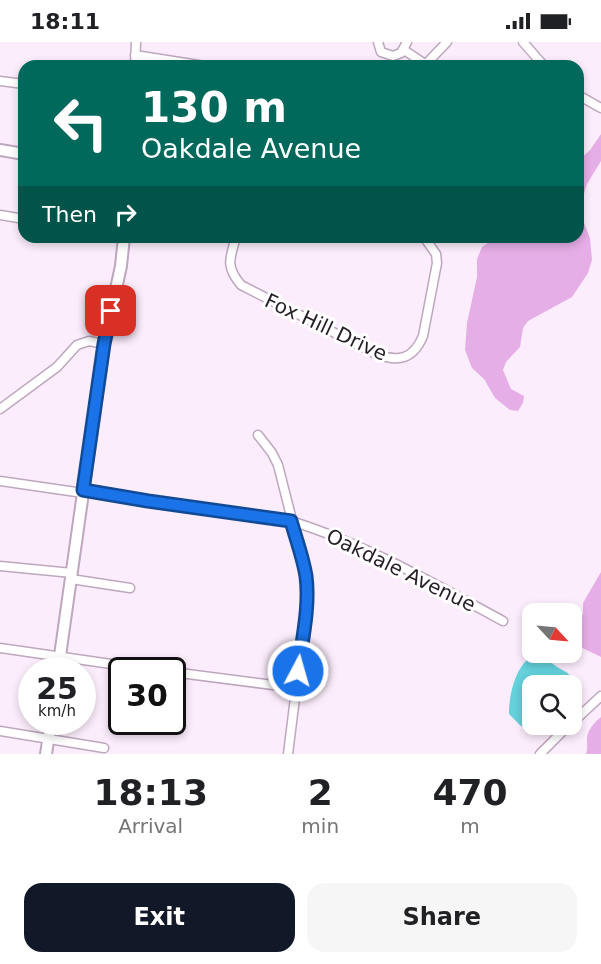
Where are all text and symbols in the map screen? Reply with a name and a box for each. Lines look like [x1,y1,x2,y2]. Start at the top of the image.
text: 18:11 [30,9,100,34]
text: 130 m [141,83,287,132]
icon: left [42,84,120,162]
text: Oakdale Avenue [141,133,361,164]
icon: right [109,198,142,231]
text: Then [42,202,97,227]
pin [85,285,136,336]
street label: Fox Hill Drive [261,288,391,366]
icon: arrive [94,294,127,327]
street label: Oakdale Avenue [322,523,480,617]
north arrow [522,603,582,663]
map controls [522,603,582,735]
position arrow [266,639,330,703]
speed limit sign: 30 [108,657,186,735]
text: 25 [36,671,78,706]
button: search [522,675,582,735]
text: km/h [38,702,76,720]
text: 18:13 [93,772,208,813]
text: 2 [308,772,333,813]
text: 470 [432,772,508,813]
text: Arrival [118,814,183,838]
text: min [301,814,339,838]
text: m [460,814,480,838]
button: Exit [24,883,295,952]
button: Share [307,883,577,952]

